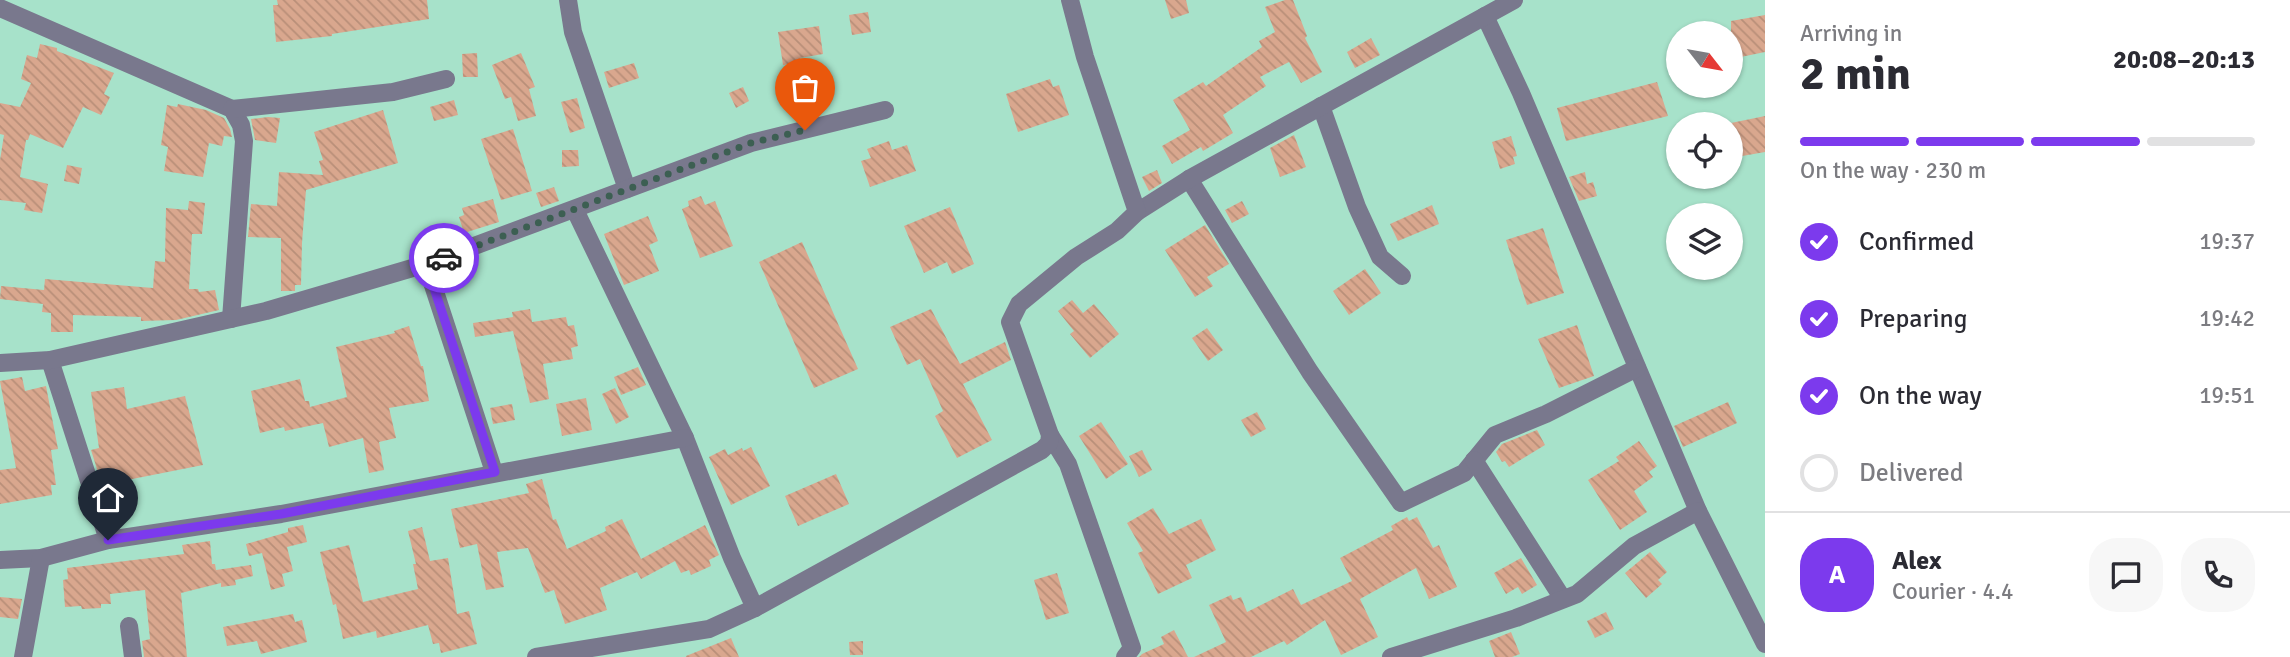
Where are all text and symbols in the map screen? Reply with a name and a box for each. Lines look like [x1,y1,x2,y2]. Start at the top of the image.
text: Arriving in [1800,19,1902,48]
north arrow [1666,21,1743,98]
map controls [1666,21,1743,280]
text: 20:08–20:13 [2113,44,2255,76]
text: 2 min [1800,46,1911,102]
pin [775,58,835,130]
icon: bag [786,69,824,107]
button: locate [1666,112,1743,189]
text: On the way · 230 m [1800,156,1986,185]
button: layers [1666,203,1743,280]
courier [409,223,479,293]
icon: check [1800,223,1838,261]
text: Confirmed [1859,226,1974,258]
text: 19:37 [2199,227,2255,256]
icon: car [425,239,463,277]
icon: check [1800,300,1838,338]
text: Preparing [1859,303,1967,335]
text: 19:42 [2199,304,2255,333]
icon: check [1800,377,1838,415]
text: On the way [1859,380,1982,412]
text: 19:51 [2199,381,2255,410]
text: Delivered [1859,457,1964,489]
pin [78,468,138,540]
icon: home [89,479,127,517]
button: chat [2089,538,2163,612]
button: phone [2181,538,2255,612]
text: Alex [1892,545,1942,577]
text: A [1829,559,1845,591]
text: Courier · 4.4 [1892,577,2013,606]

